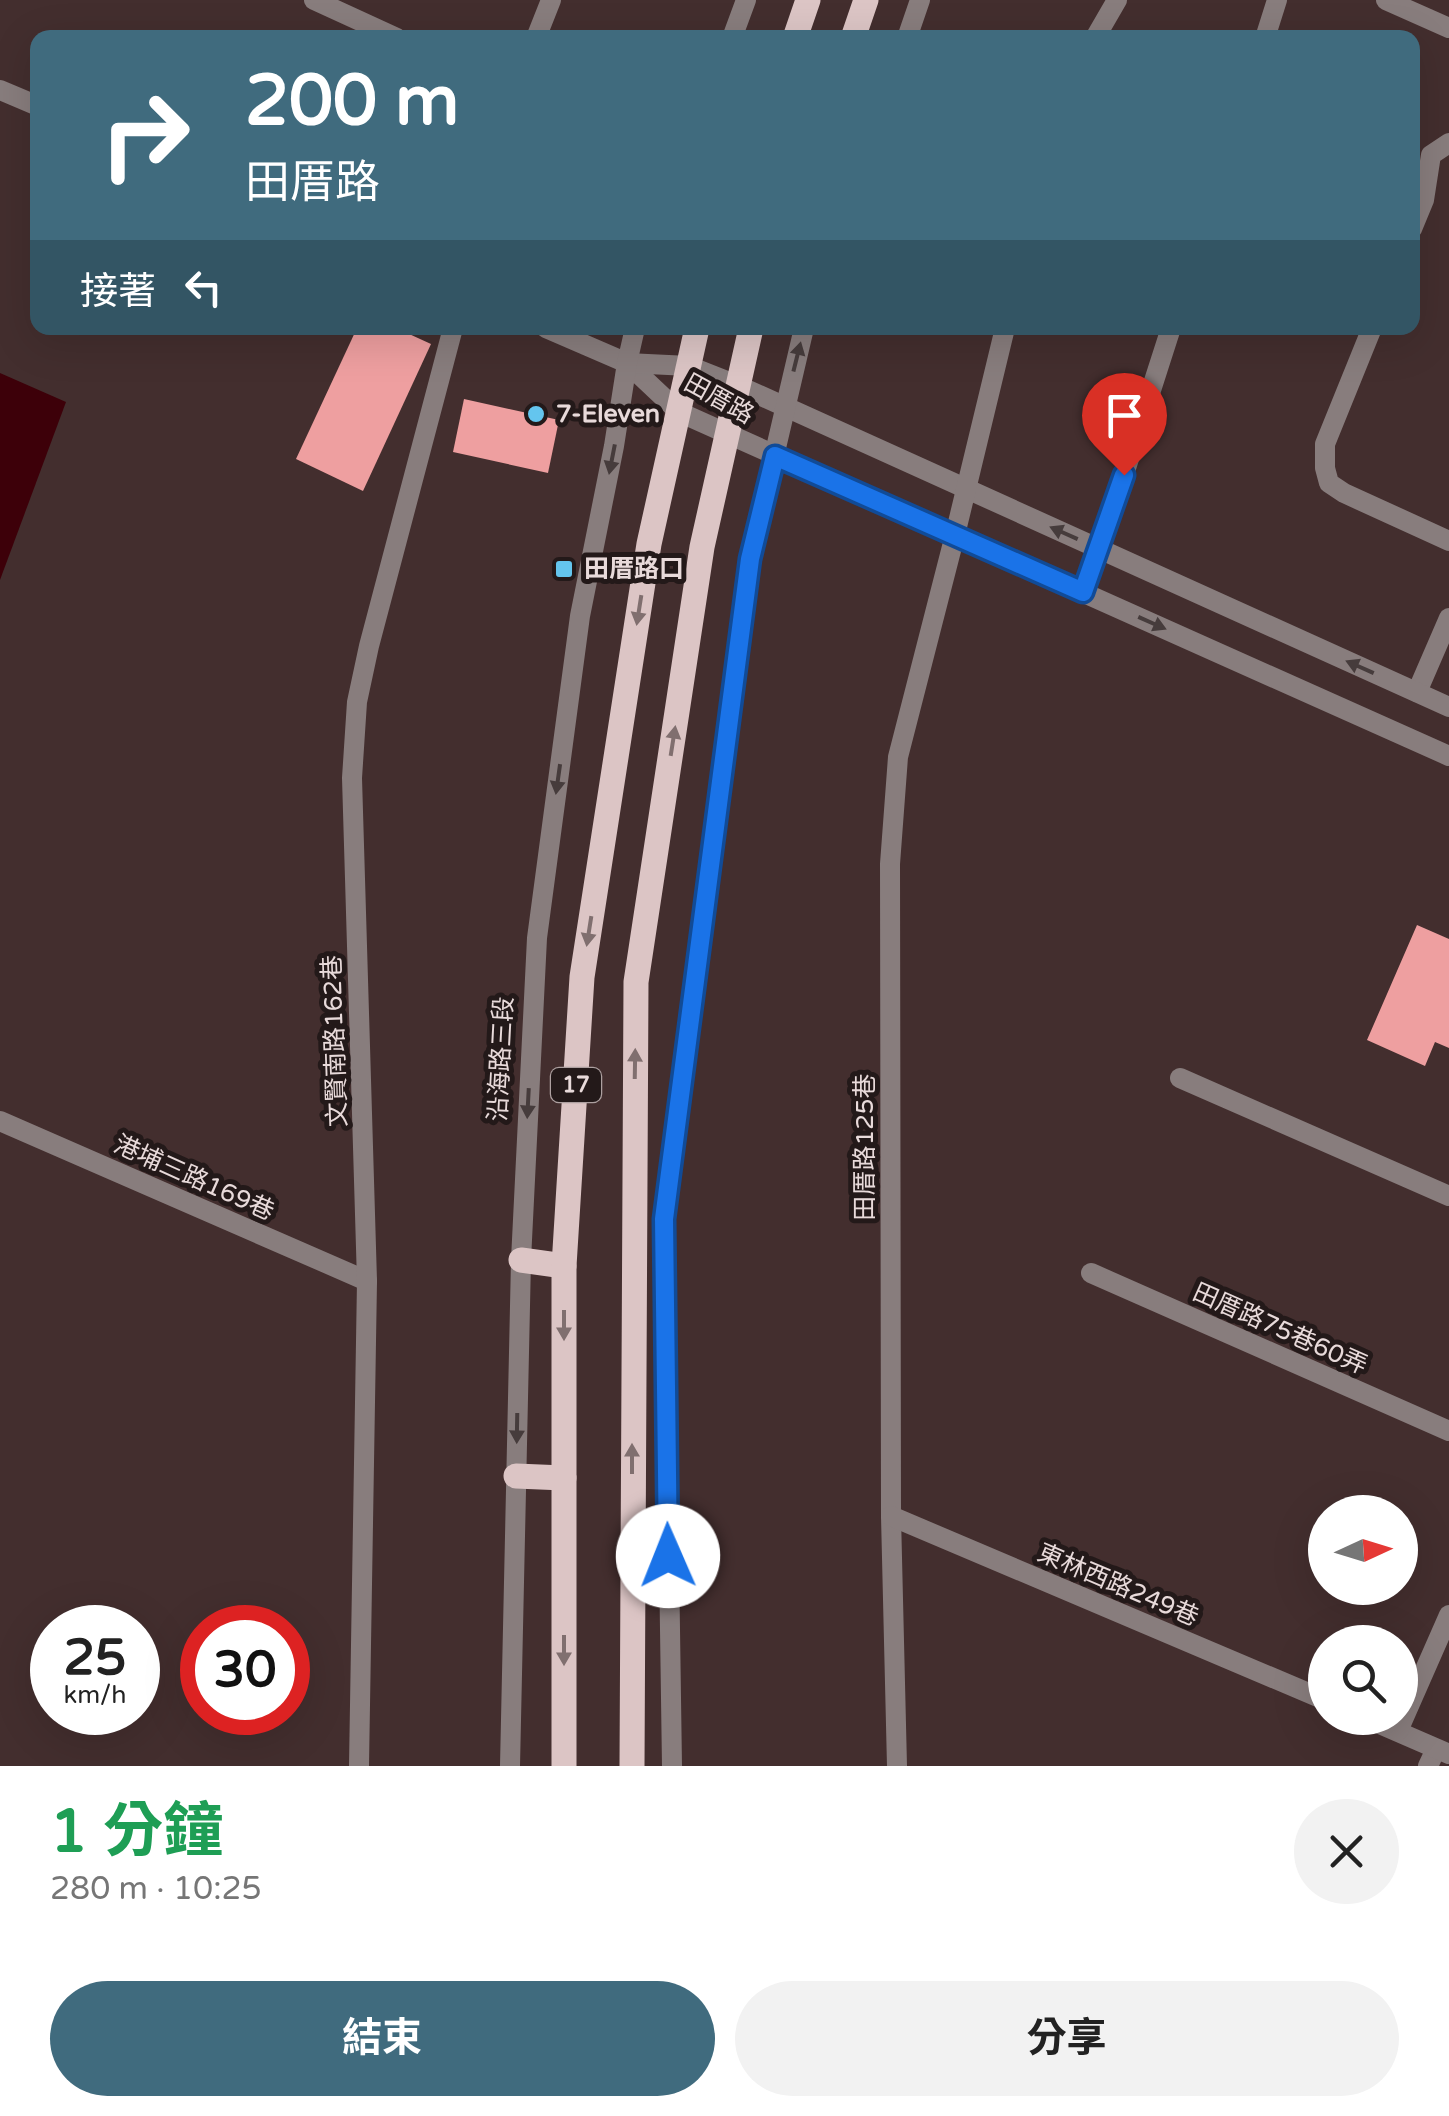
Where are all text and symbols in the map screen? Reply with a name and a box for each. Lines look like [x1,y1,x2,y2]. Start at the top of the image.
text: 200 m [245,60,459,144]
icon: right [80,70,210,200]
text: 田厝路 [245,156,380,210]
icon: left [176,260,231,315]
text: 接著 [80,269,156,315]
one-way arrow [790,341,805,372]
street label: 田厝路 [679,368,759,430]
pin [1082,373,1167,476]
icon: arrive [1097,388,1152,443]
place label: 7-Eleven [556,399,660,429]
marker: 7-Eleven [525,403,547,425]
one-way arrow [603,444,619,475]
one-way arrow [1049,525,1079,541]
place label: 田厝路口 [584,554,684,584]
marker: 田厝路口 [553,558,575,580]
one-way arrow [630,595,646,627]
one-way arrow [1137,615,1167,631]
one-way arrow [1345,658,1374,675]
one-way arrow [665,725,681,757]
one-way arrow [550,764,566,796]
one-way arrow [581,916,597,948]
street label: 文賢南路162巷 [317,954,353,1128]
street label: 沿海路三段 [483,996,519,1122]
one-way arrow [627,1047,643,1079]
road number: 17 [551,1068,601,1102]
street label: 田厝路125巷 [850,1073,880,1221]
one-way arrow [520,1087,536,1119]
street label: 港埔三路169巷 [109,1129,279,1227]
street label: 田厝路75巷60弄 [1188,1277,1372,1381]
one-way arrow [556,1310,572,1342]
one-way arrow [509,1412,525,1444]
one-way arrow [624,1442,640,1474]
north arrow [1308,1495,1418,1605]
map controls [1308,1495,1418,1735]
position arrow [616,1504,720,1608]
street label: 東林西路249巷 [1033,1538,1203,1632]
speed limit sign: 30 [180,1605,310,1735]
button: search [1308,1625,1418,1735]
text: 25 [64,1628,126,1688]
one-way arrow [556,1635,572,1667]
text: km/h [64,1680,126,1710]
text: 1 分鐘 [50,1796,223,1868]
button: close [1294,1799,1399,1904]
text: 280 m · 10:25 [50,1870,262,1908]
button: 結束 [50,1981,715,2096]
button: 分享 [735,1981,1399,2096]

